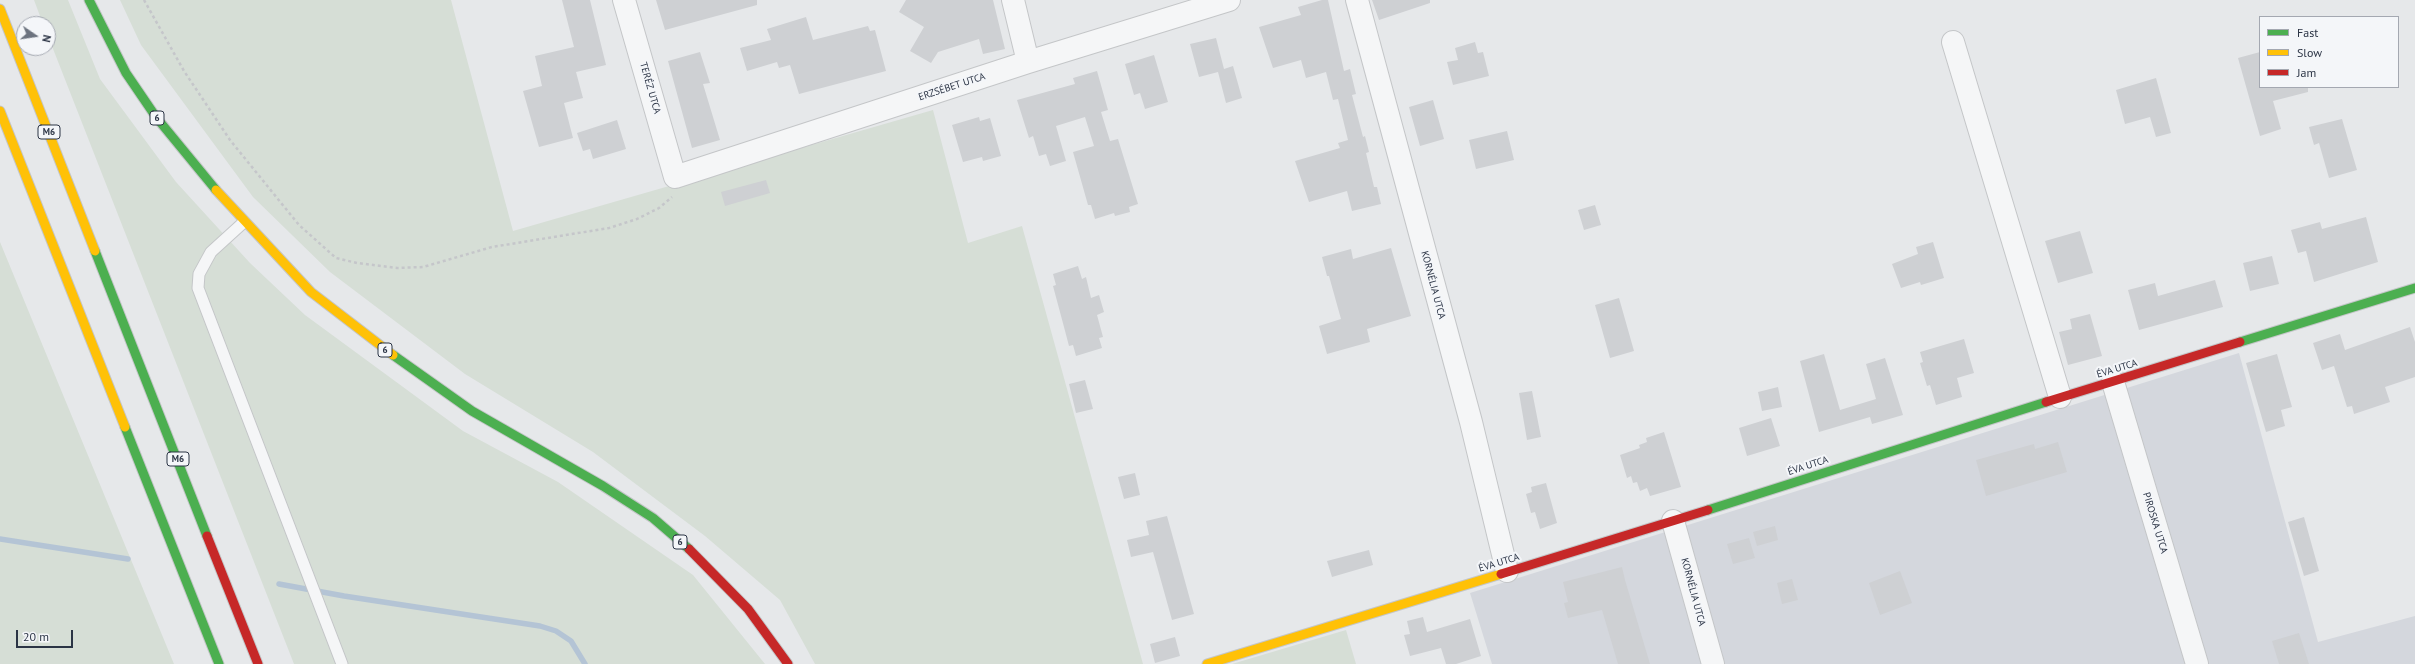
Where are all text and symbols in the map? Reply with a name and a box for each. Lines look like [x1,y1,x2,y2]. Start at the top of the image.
north arrow [16,16,56,56]
legend [2259,16,2399,88]
text: Fast [2297,25,2318,40]
text: N [39,33,54,44]
text: Slow [2297,45,2322,60]
street label: TERÉZ UTCA [637,61,663,115]
text: Jam [2297,65,2316,80]
street label: ERZSÉBET UTCA [917,71,987,103]
road number: 6 [150,111,164,125]
road number: M6 [38,125,60,139]
street label: KORNÉLIA UTCA [1418,250,1448,320]
road number: 6 [378,343,392,357]
street label: ÉVA UTCA [2095,357,2139,381]
road number: M6 [167,452,189,466]
street label: ÉVA UTCA [1786,454,1830,478]
street label: PIROSKA UTCA [2140,491,2170,555]
road number: 6 [673,535,687,549]
street label: ÉVA UTCA [1477,551,1521,575]
street label: KORNÉLIA UTCA [1678,557,1708,627]
scale bar [18,622,75,648]
text: 20 m [23,629,49,644]

